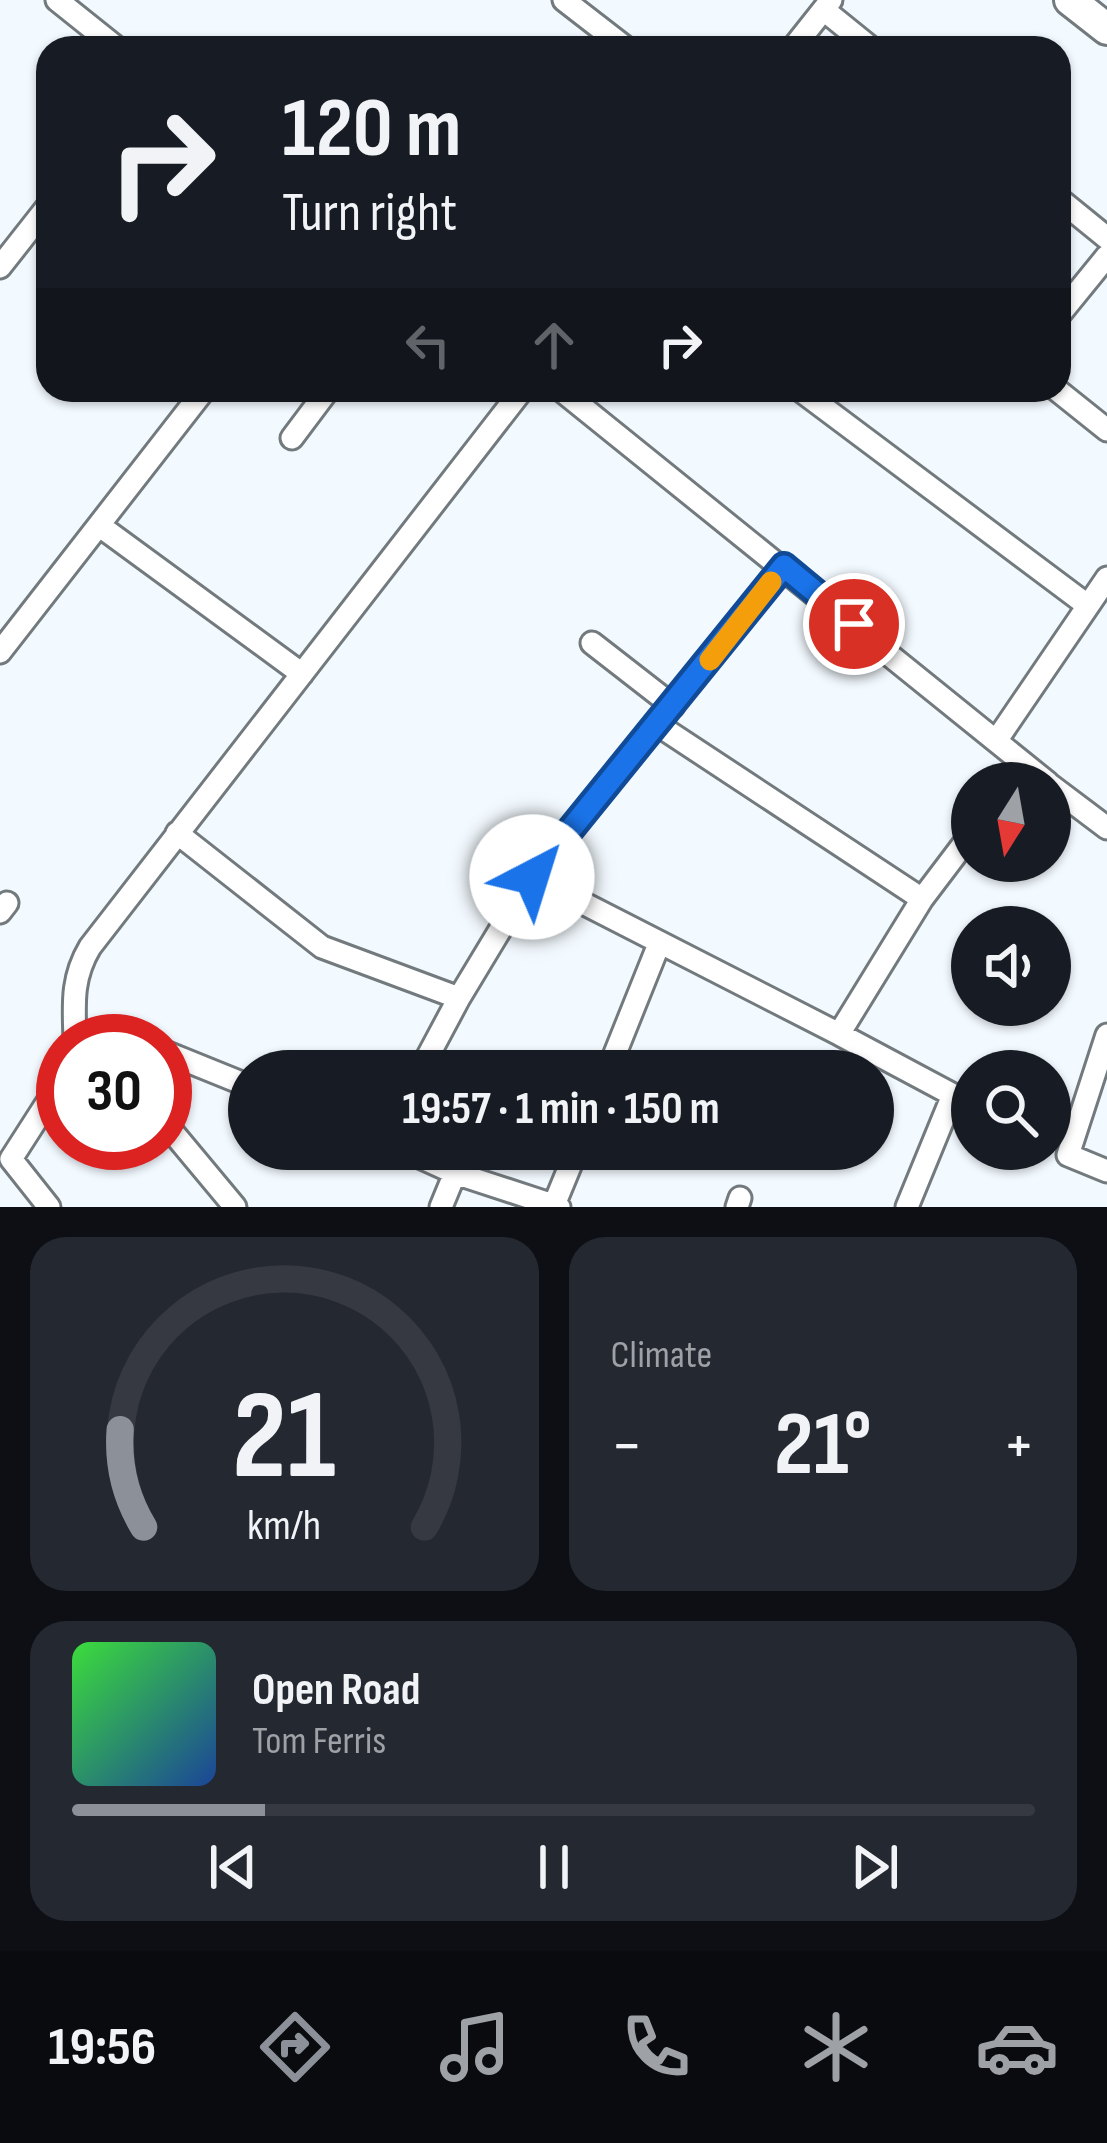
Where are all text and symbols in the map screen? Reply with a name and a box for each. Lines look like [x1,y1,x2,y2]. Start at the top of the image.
text: 120 m [282,79,461,180]
icon: right [84,84,240,240]
text: Turn right [282,181,457,246]
icon: left [395,312,461,378]
icon: ahead [521,312,587,378]
icon: right [647,312,713,378]
pin [803,573,905,675]
icon: arrive [821,591,887,657]
north arrow [951,762,1071,882]
map controls [951,762,1071,1170]
position arrow [469,814,595,940]
button: sound [951,906,1071,1026]
speed limit sign: 30 [36,1014,192,1170]
button: search [951,1050,1071,1170]
text: 19:57 · 1 min · 150 m [402,1082,720,1137]
text: Climate [611,1332,712,1379]
text: 21 [232,1364,336,1513]
text: 21° [774,1392,872,1500]
text: − [611,1407,643,1486]
text: + [1003,1407,1035,1486]
text: km/h [247,1500,321,1552]
text: Open Road [252,1663,420,1718]
text: Tom Ferris [252,1718,386,1765]
icon: previous [200,1834,266,1900]
icon: pause [521,1834,587,1900]
icon: next [842,1834,908,1900]
icon: directions [253,2005,337,2089]
icon: music [433,2005,517,2089]
icon: phone [614,2005,698,2089]
icon: climate [794,2005,878,2089]
icon: car [975,2005,1059,2089]
text: 19:56 [48,2015,156,2080]

